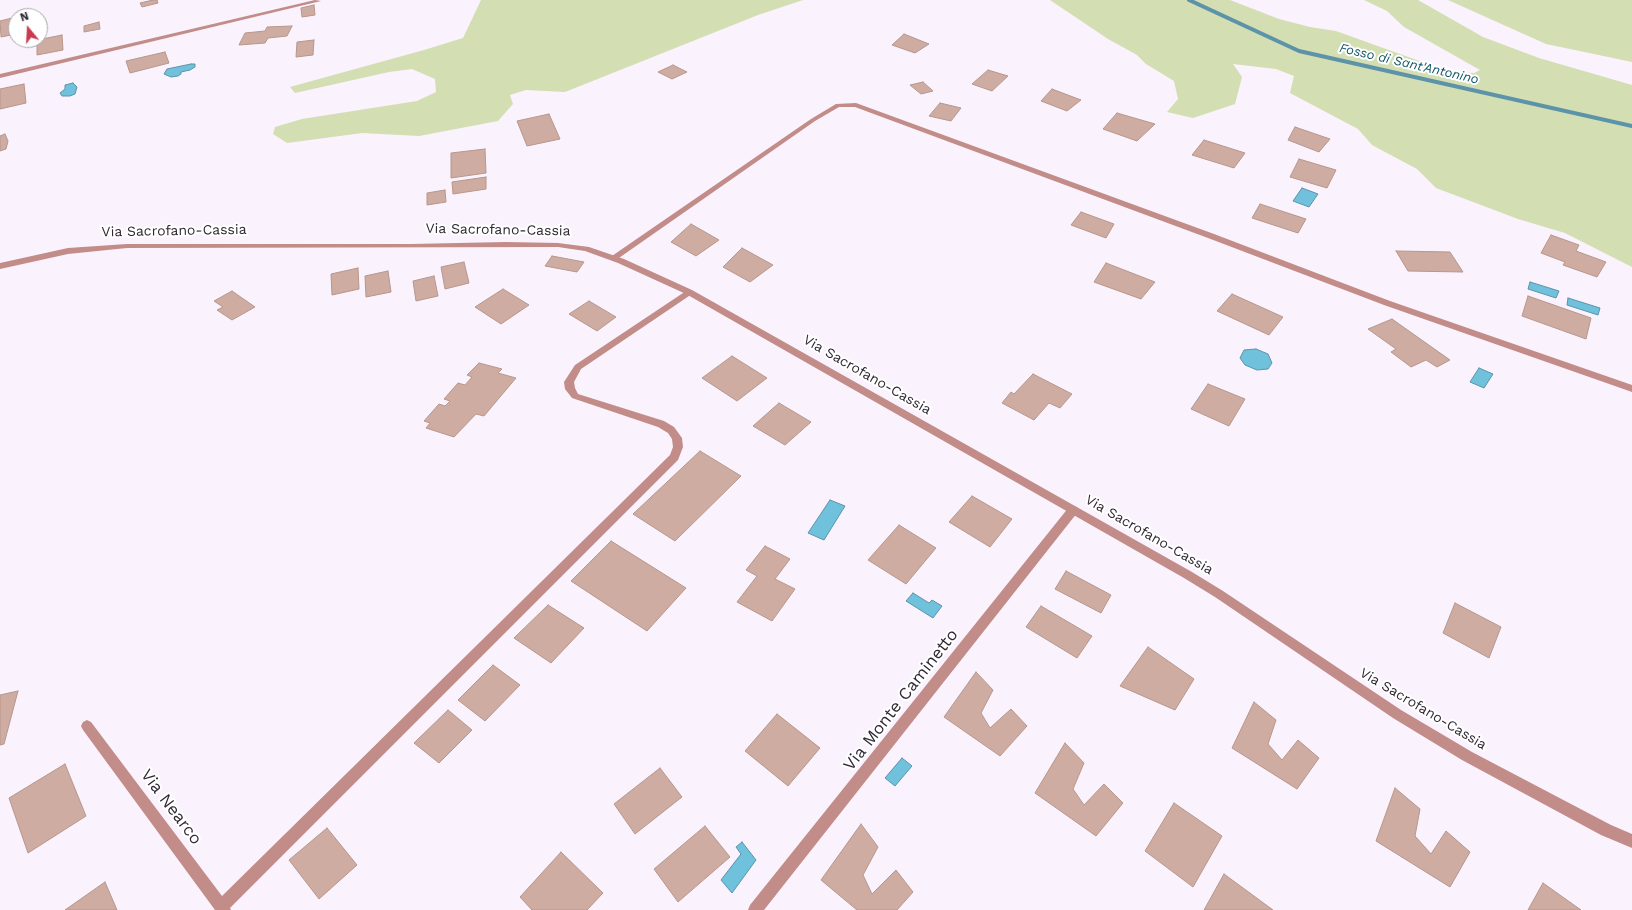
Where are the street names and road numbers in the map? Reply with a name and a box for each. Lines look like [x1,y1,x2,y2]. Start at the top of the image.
street label: Via Sacrofano-Cassia [425,220,571,240]
street label: Via Sacrofano-Cassia [101,221,247,241]
street label: Via Sacrofano-Cassia [800,331,934,419]
street label: Via Sacrofano-Cassia [1082,491,1216,579]
street label: Via Monte Caminetto [839,625,963,775]
street label: Via Sacrofano-Cassia [1357,664,1489,754]
street label: Via Nearco [136,765,206,849]

